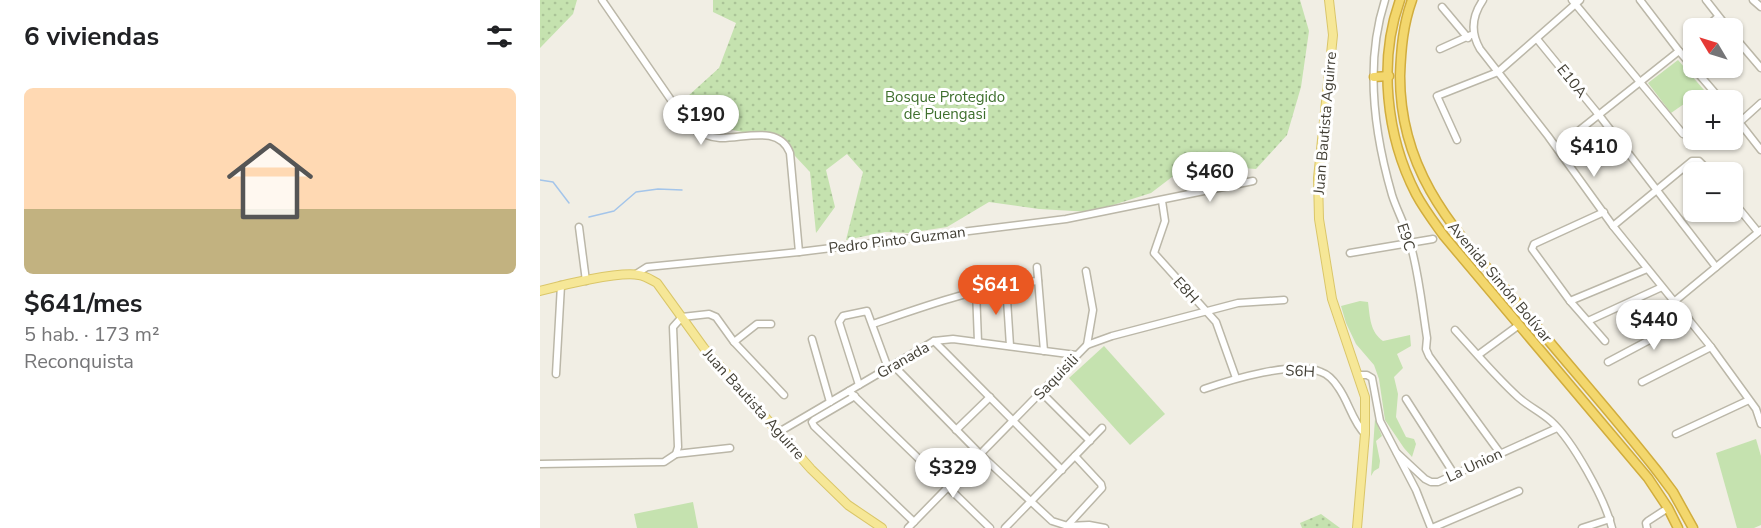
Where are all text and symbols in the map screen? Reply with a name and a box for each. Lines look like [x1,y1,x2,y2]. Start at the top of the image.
north arrow [1683,18,1743,78]
map controls [1683,18,1743,222]
text: 6 viviendas [24,19,159,54]
icon: filters [483,20,516,53]
street label: Juan Bautista Aguirre [1309,51,1341,196]
street label: E10A [1552,60,1592,102]
park label: Bosque Protegido de Puengasi [885,87,1005,124]
button: + [1683,90,1743,150]
pin: $190 [665,95,737,146]
text: $190 [677,101,725,128]
icon: home [216,127,324,235]
pin: $410 [1558,127,1630,178]
text: $410 [1570,133,1618,160]
pin: $460 [1174,152,1246,203]
text: $460 [1186,158,1234,185]
button: − [1683,162,1743,222]
street label: Avenida Simón Bolívar [1443,217,1557,347]
street label: E9C [1392,221,1420,253]
street label: Pedro Pinto Guzman [827,222,967,258]
pin: $641 [960,265,1032,316]
text: $641 [972,271,1020,298]
street label: E8H [1169,272,1203,308]
text: $641/mes [24,286,143,321]
pin: $440 [1618,300,1690,351]
text: $440 [1630,306,1678,333]
text: 5 hab. · 173 m² [24,321,160,348]
street label: Granada [873,337,933,383]
street label: Juan Bautista Aguirre [698,343,809,464]
text: Reconquista [24,348,134,375]
street label: Saquisili [1029,350,1083,404]
street label: S6H [1285,360,1315,382]
street label: La Union [1443,443,1505,487]
pin: $329 [917,448,989,499]
text: $329 [929,454,977,481]

